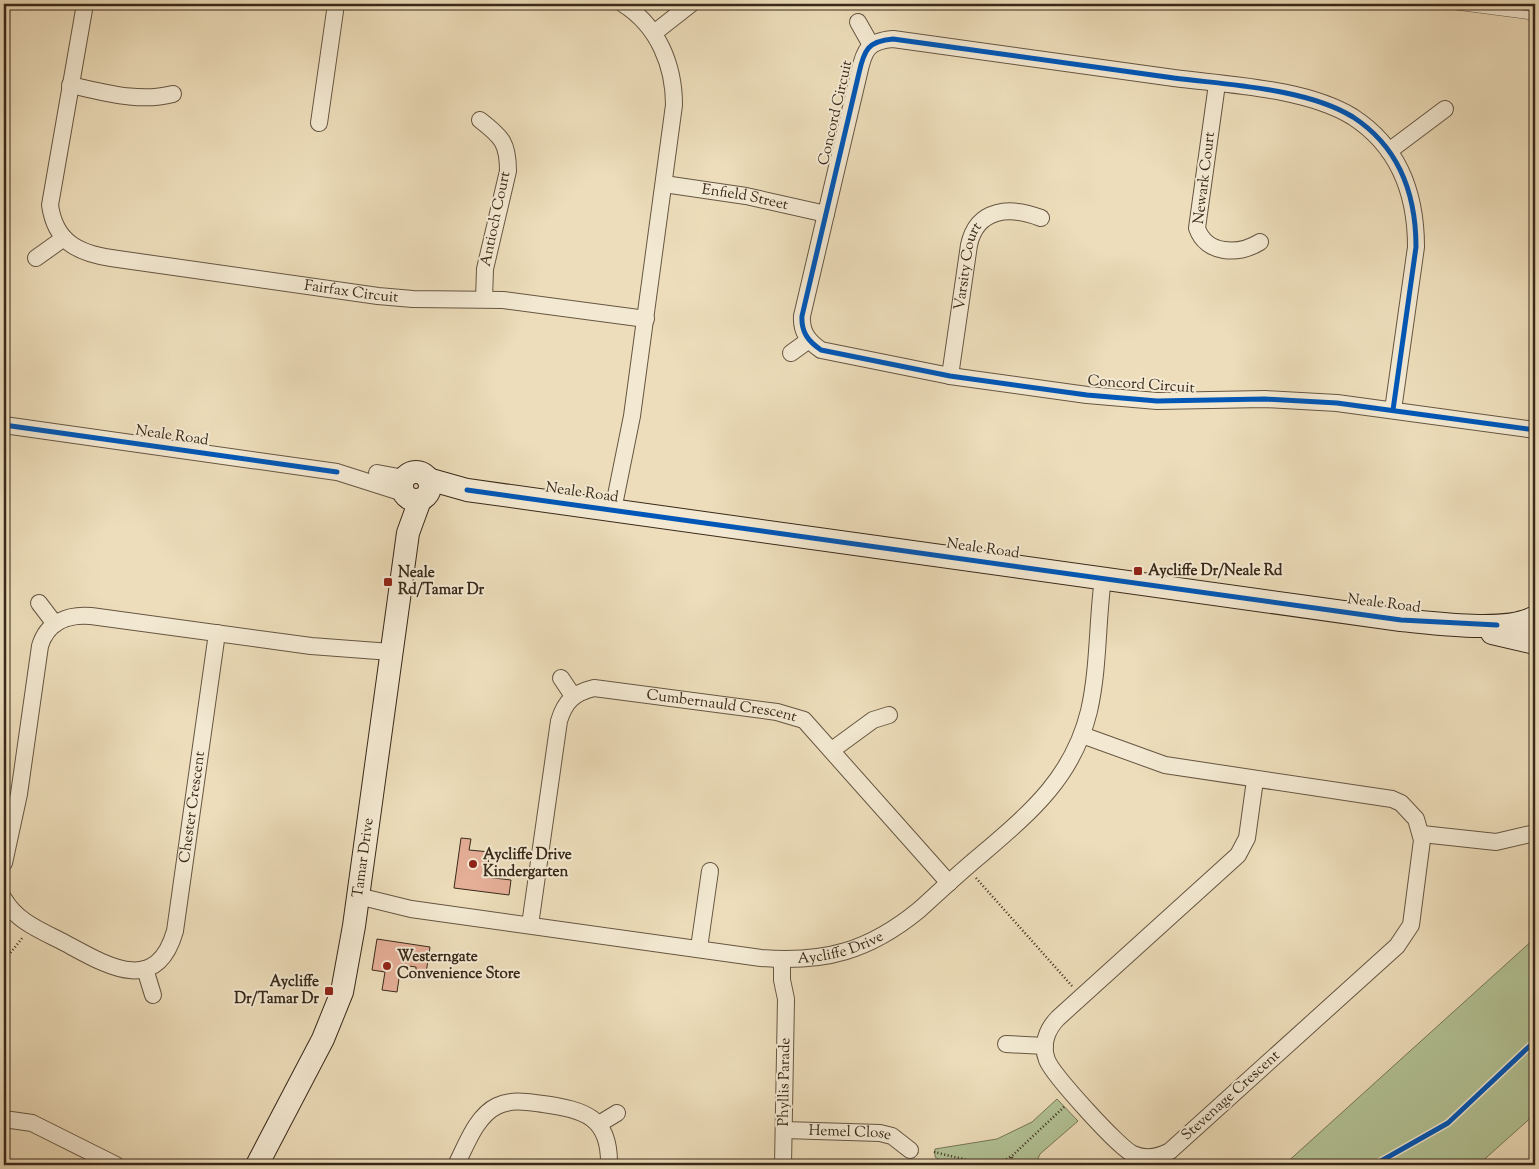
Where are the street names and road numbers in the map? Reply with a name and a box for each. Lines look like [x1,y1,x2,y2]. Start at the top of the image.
street label: Concord Circuit [814,58,858,168]
street label: Newark Court [1189,131,1221,225]
street label: Antioch Court [476,170,516,268]
street label: Enfield Street [700,179,790,216]
street label: Varsity Court [949,218,987,312]
street label: Fairfax Circuit [303,275,399,308]
street label: Concord Circuit [1087,371,1195,399]
street label: Neale Road [134,420,210,452]
street label: Neale Road [544,477,620,509]
street label: Neale Road [945,533,1021,565]
street label: Neale Road [1346,589,1422,619]
street label: Cumbernauld Crescent [645,684,799,728]
street label: Chester Crescent [174,750,211,865]
street label: Tamar Drive [348,816,379,899]
street label: Aycliffe Drive [797,926,887,969]
street label: Phyllis Parade [774,1037,796,1127]
street label: Stevenage Crescent [1177,1046,1285,1146]
street label: Hemel Close [808,1120,894,1146]

